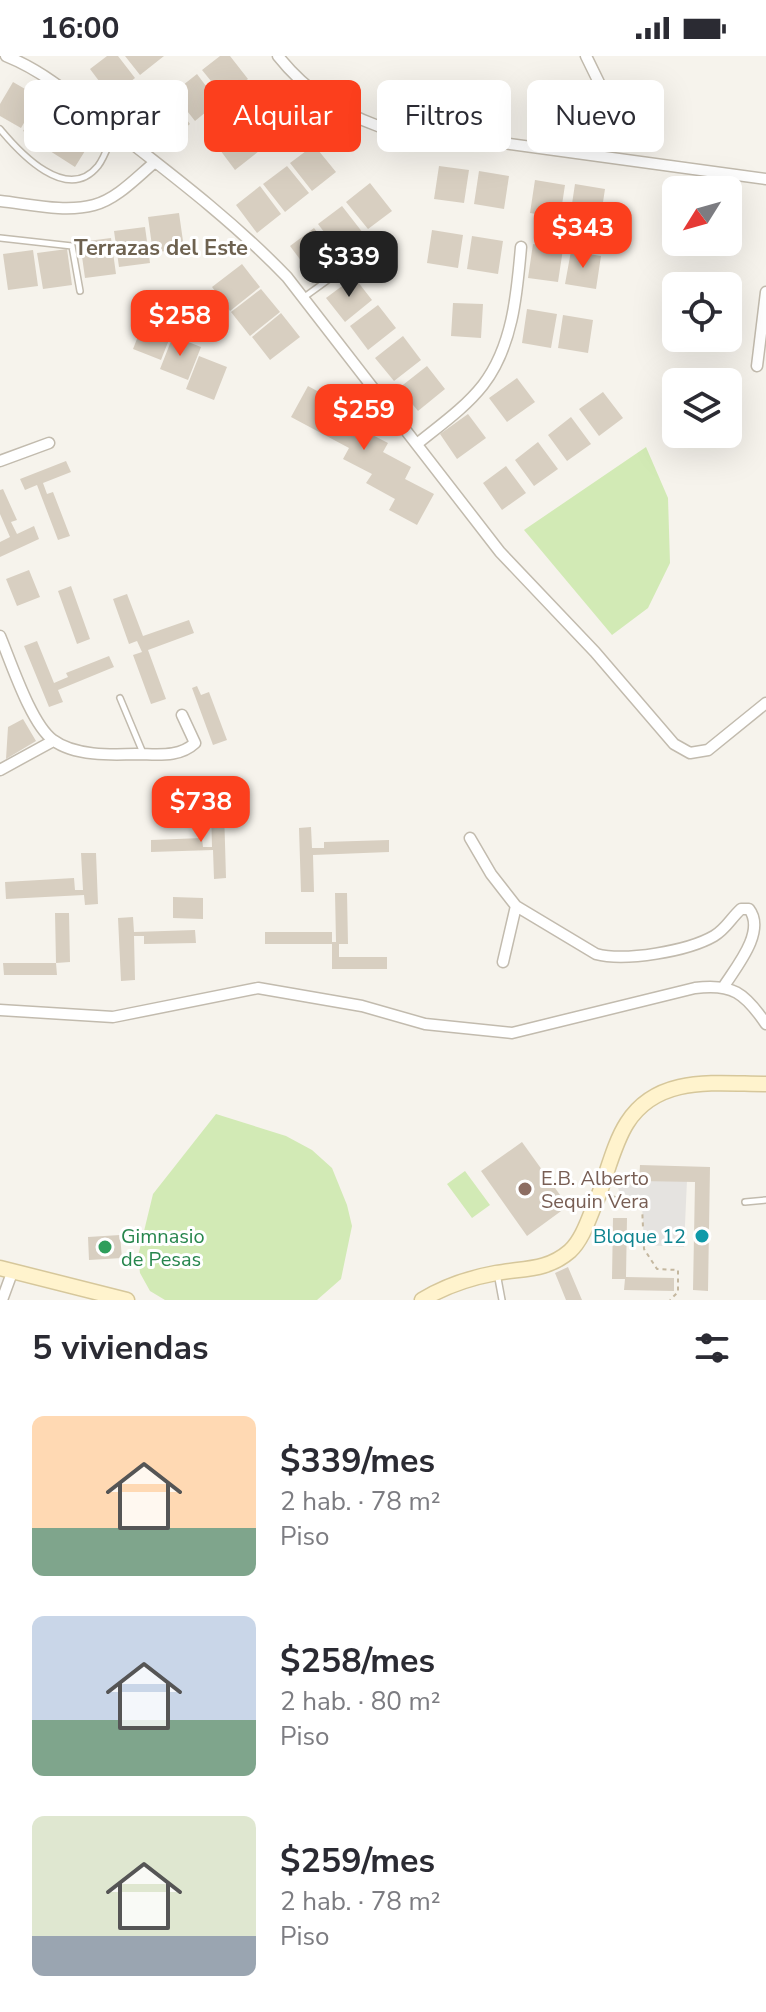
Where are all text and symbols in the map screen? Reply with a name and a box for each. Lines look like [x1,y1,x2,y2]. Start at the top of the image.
text: 16:00 [40,8,119,49]
chip: Comprar [24,80,188,152]
chip: Alquilar [204,80,361,152]
chip: Filtros [377,80,511,152]
chip: Nuevo [527,80,664,152]
north arrow [662,176,742,256]
map controls [662,176,742,448]
pin: $343 [536,202,630,270]
text: $343 [552,210,614,245]
pin: $339 [302,231,396,299]
district label: Terrazas del Este [74,233,248,263]
text: $339 [318,239,380,274]
button: locate [662,272,742,352]
pin: $258 [133,290,227,358]
text: $258 [149,298,211,333]
button: layers [662,368,742,448]
pin: $259 [317,384,411,452]
text: $259 [333,392,395,427]
pin: $738 [154,776,248,844]
text: $738 [170,784,232,819]
place label: E.B. Alberto Sequin Vera [541,1165,649,1215]
marker: E.B. Alberto Sequin Vera [516,1180,534,1198]
place label: Gimnasio de Pesas [121,1223,205,1273]
place label: Bloque 12 [593,1223,686,1250]
marker: Bloque 12 [693,1227,711,1245]
marker: Gimnasio de Pesas [96,1238,114,1256]
text: 5 viviendas [32,1325,209,1371]
icon: filters [690,1326,734,1370]
text: $339/mes [280,1438,435,1484]
icon: home [96,1448,192,1544]
text: 2 hab. · 78 m² [280,1484,441,1519]
text: Piso [280,1519,329,1554]
text: $258/mes [280,1638,435,1684]
icon: home [96,1648,192,1744]
text: 2 hab. · 80 m² [280,1684,441,1719]
text: Piso [280,1719,329,1754]
text: $259/mes [280,1838,435,1884]
icon: home [96,1848,192,1944]
text: 2 hab. · 78 m² [280,1884,441,1919]
text: Piso [280,1919,329,1954]

